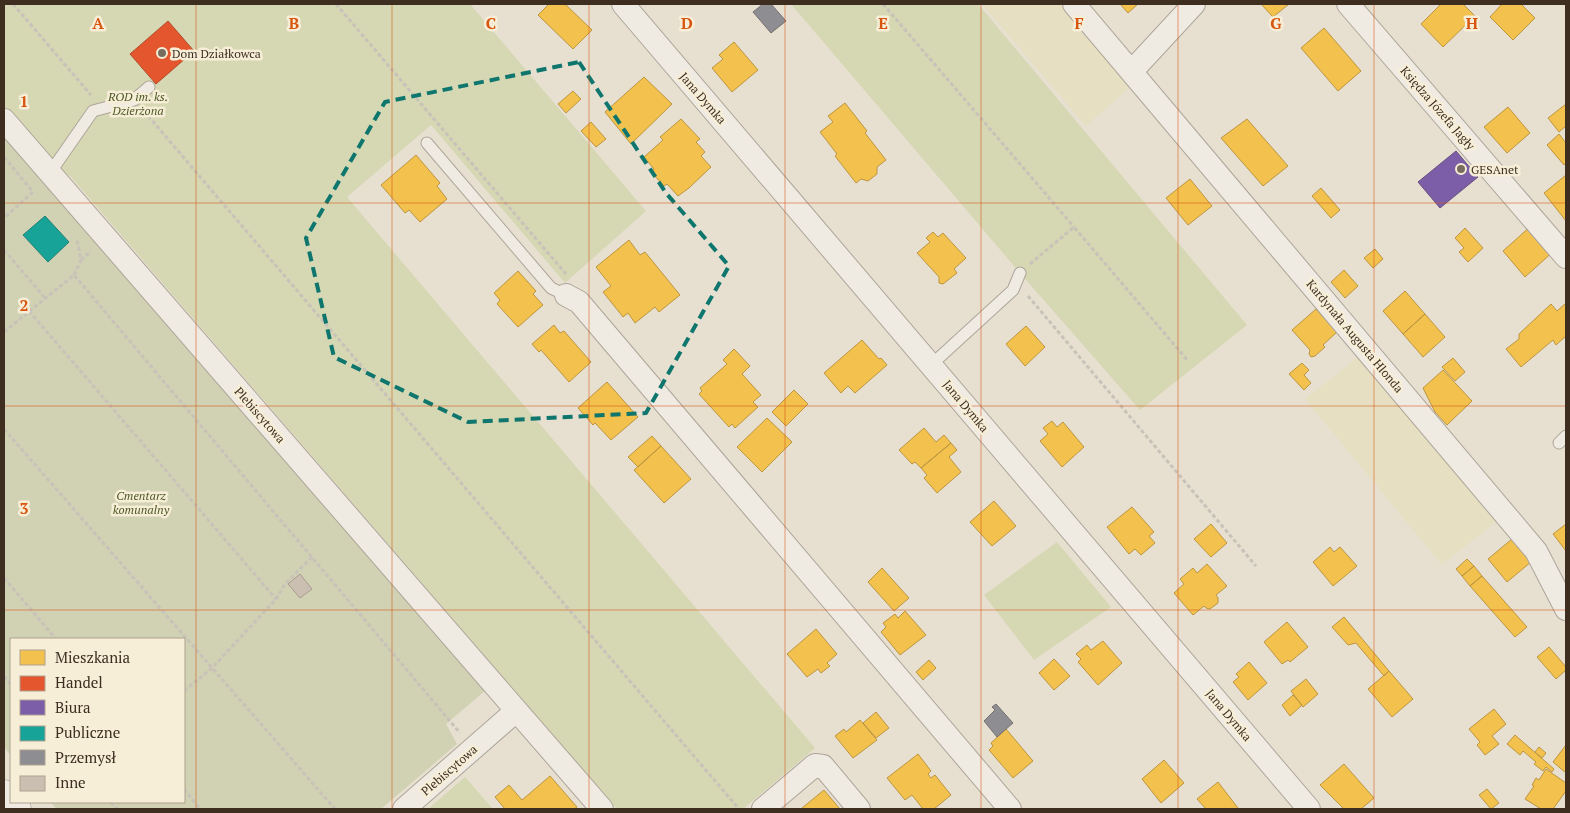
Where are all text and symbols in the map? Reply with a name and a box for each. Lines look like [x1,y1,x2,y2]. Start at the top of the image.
text: A [92,12,104,34]
text: B [289,12,299,34]
text: C [486,12,496,34]
text: D [681,12,693,34]
text: E [878,12,888,34]
text: F [1074,12,1084,34]
text: G [1270,12,1282,34]
text: H [1466,12,1478,34]
place label: Dom Działkowca [172,46,261,61]
marker: Dom Działkowca [156,47,168,59]
street label: Księdza Józefa Jagły [1398,63,1479,154]
street label: Jana Dymka [677,69,729,127]
park label: ROD im. ks. Dzierżona [107,89,168,118]
text: 1 [19,90,29,112]
place label: GESAnet [1471,162,1519,177]
marker: GESAnet [1455,163,1467,175]
street label: Kardynała Augusta Hlonda [1303,277,1407,395]
text: 2 [19,294,29,316]
street label: Jana Dymka [940,377,992,435]
street label: Plebiscytowa [232,384,288,446]
park label: Cmentarz komunalny [113,488,170,517]
text: 3 [19,497,29,519]
legend [10,638,185,803]
text: Mieszkania [55,647,131,667]
text: Handel [55,672,103,692]
street label: Jana Dymka [1203,686,1255,744]
text: Biura [55,697,91,717]
text: Publiczne [55,722,120,742]
street label: Plebiscytowa [418,742,480,798]
text: Przemysł [55,747,116,767]
text: Inne [55,772,86,792]

